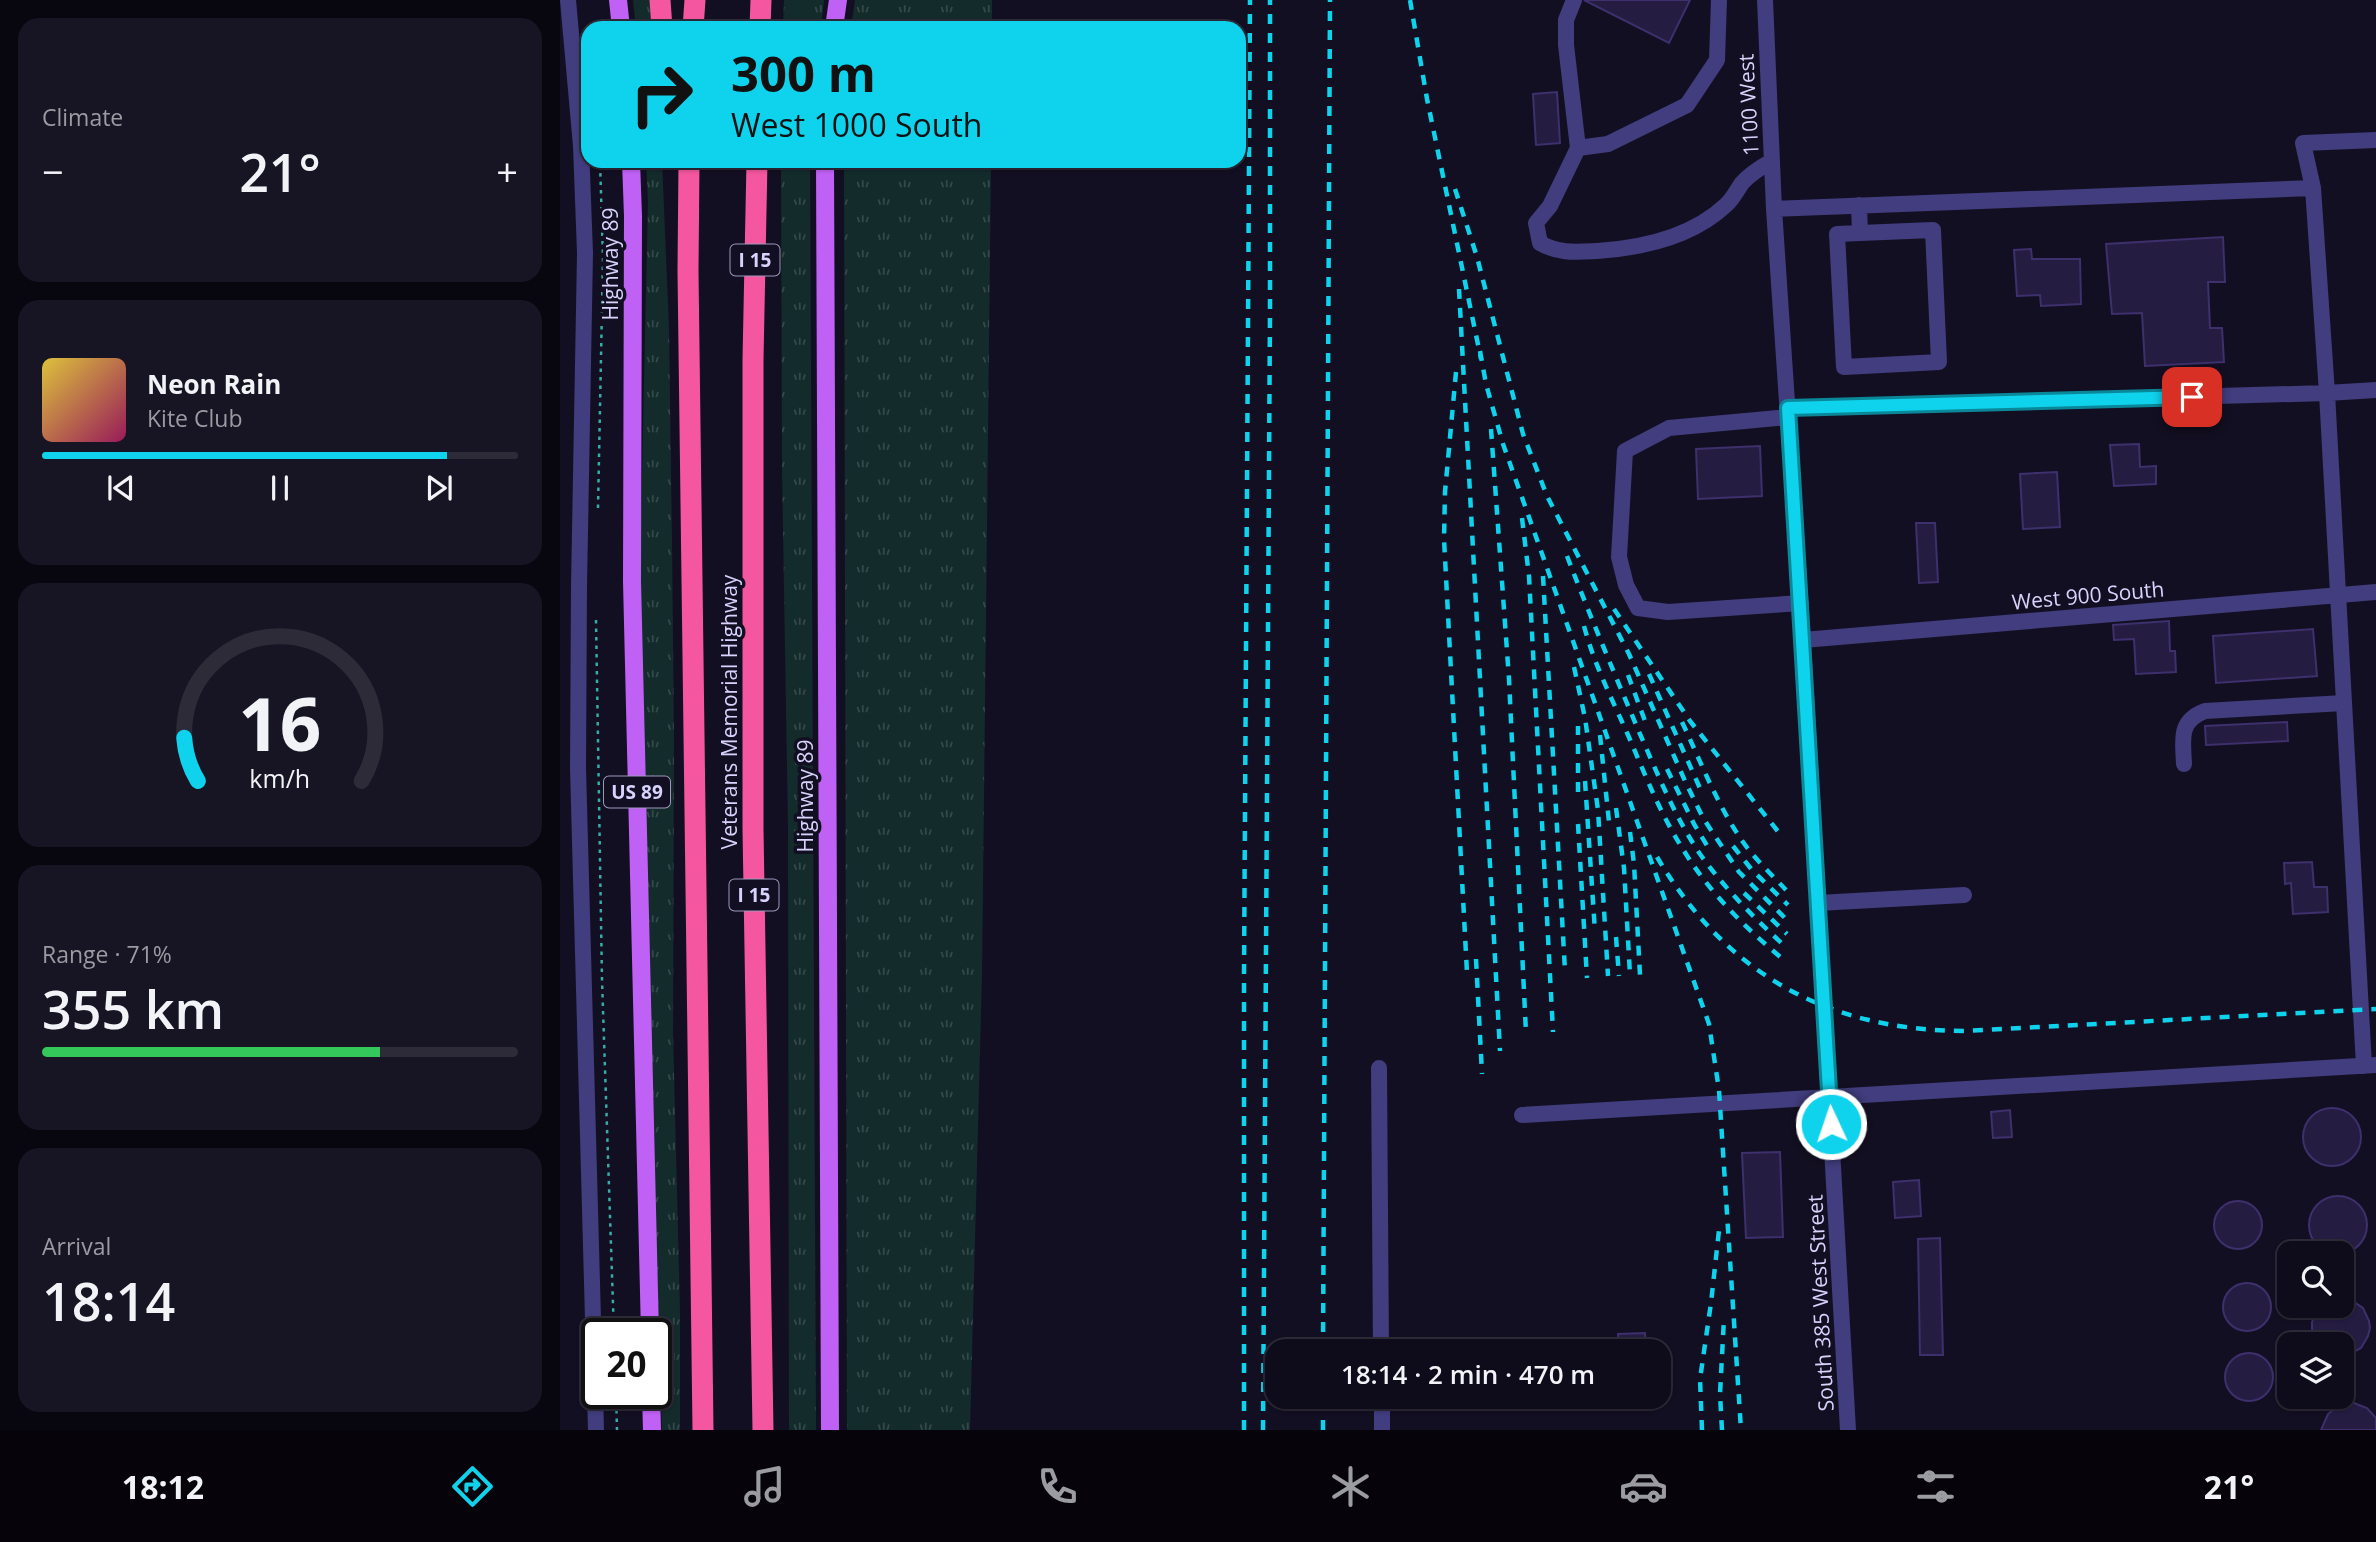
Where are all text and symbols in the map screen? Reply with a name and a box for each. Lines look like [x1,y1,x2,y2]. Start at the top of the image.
text: 300 m [731,40,876,106]
icon: right [616,49,707,140]
street label: 1100 West [1731,53,1765,157]
text: Climate [42,101,123,133]
text: West 1000 South [731,103,982,146]
text: 21° [239,136,321,207]
text: − [42,145,64,197]
text: + [496,145,518,197]
street label: Highway 89 [596,208,624,321]
road number: I 15 [730,244,780,276]
text: Neon Rain [147,366,281,402]
pin [2162,367,2222,427]
icon: arrive [2173,378,2211,416]
text: Kite Club [147,402,242,434]
icon: previous [102,469,140,507]
icon: pause [261,469,299,507]
icon: next [420,469,458,507]
street label: Veterans Memorial Highway [715,574,743,849]
street label: West 900 South [2011,574,2165,616]
text: 16 [238,673,322,772]
street label: Highway 89 [791,740,819,853]
text: km/h [250,761,310,795]
road number: US 89 [604,776,670,807]
road number: I 15 [730,880,778,911]
text: Range · 71% [42,938,172,970]
text: 355 km [42,973,224,1044]
position arrow [1794,1087,1868,1161]
street label: South 385 West Street [1800,1194,1840,1412]
text: Arrival [42,1230,111,1262]
map controls [2277,1241,2354,1409]
button: search [2277,1241,2354,1318]
text: 18:14 [42,1265,175,1336]
speed limit sign: 20 [581,1318,672,1409]
button: layers [2277,1332,2354,1409]
text: 18:14 · 2 min · 470 m [1341,1356,1595,1392]
icon: directions [448,1462,497,1511]
icon: music [740,1462,789,1511]
icon: phone [1033,1462,1082,1511]
icon: climate [1326,1462,1375,1511]
icon: car [1619,1462,1668,1511]
icon: filters [1911,1462,1960,1511]
text: 18:12 [122,1465,204,1508]
text: 21° [2204,1465,2254,1508]

